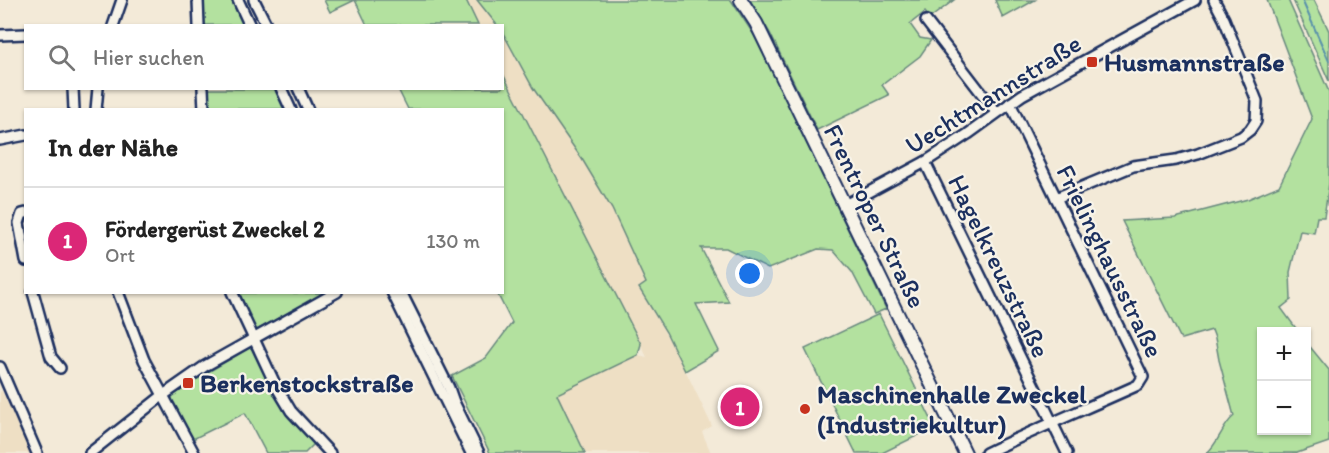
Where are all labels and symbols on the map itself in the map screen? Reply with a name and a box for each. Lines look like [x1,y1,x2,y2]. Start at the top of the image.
street label: Uechtmannstraße [899,27,1087,161]
place label: Husmannstraße [1104,46,1285,78]
marker: Husmannstraße [1085,55,1099,69]
street label: Frentroper Straße [817,119,933,313]
street label: Frielinghausstraße [1049,159,1171,363]
street label: Hagelkreuzstraße [941,169,1057,363]
your location [735,259,764,288]
place label: Berkenstockstraße [200,367,414,399]
marker: Berkenstockstraße [181,376,195,390]
place label: Maschinenhalle Zweckel (Industriekultur) [817,378,1087,440]
pin: 1 [720,384,760,430]
marker: Maschinenhalle Zweckel (Industriekultur) [798,402,812,416]

